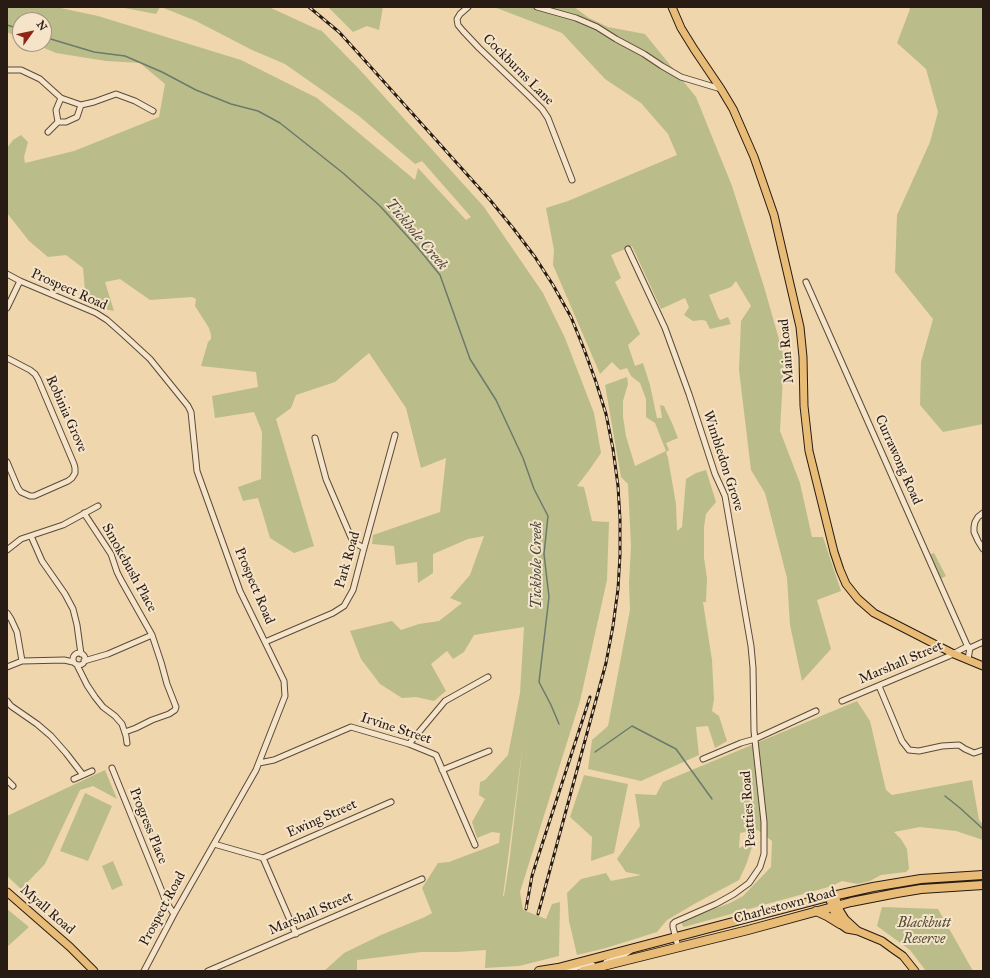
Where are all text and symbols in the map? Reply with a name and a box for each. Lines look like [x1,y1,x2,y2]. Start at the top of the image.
north arrow [12,12,52,52]
text: N [34,18,50,33]
street label: Cockburns Lane [479,31,557,109]
water label: Tickhole Creek [381,196,451,274]
street label: Prospect Road [28,266,110,314]
street label: Main Road [776,318,798,384]
street label: Robinia Grove [42,373,90,455]
street label: Wimbledon Grove [699,409,747,513]
street label: Currawong Road [871,412,925,508]
street label: Smokebush Place [98,521,160,615]
water label: Tickhole Creek [528,521,546,609]
street label: Park Road [332,530,364,590]
street label: Prospect Road [230,545,278,627]
street label: Marshall Street [856,638,946,688]
street label: Irvine Street [359,710,433,748]
street label: Peatties Road [738,770,760,848]
street label: Progress Place [125,786,171,866]
street label: Ewing Street [284,796,360,842]
street label: Prospect Road [136,869,190,949]
street label: Myall Road [16,882,78,938]
street label: Charlestown Road [732,884,838,928]
street label: Marshall Street [266,889,356,939]
park label: Blackbutt Reserve [897,916,951,948]

